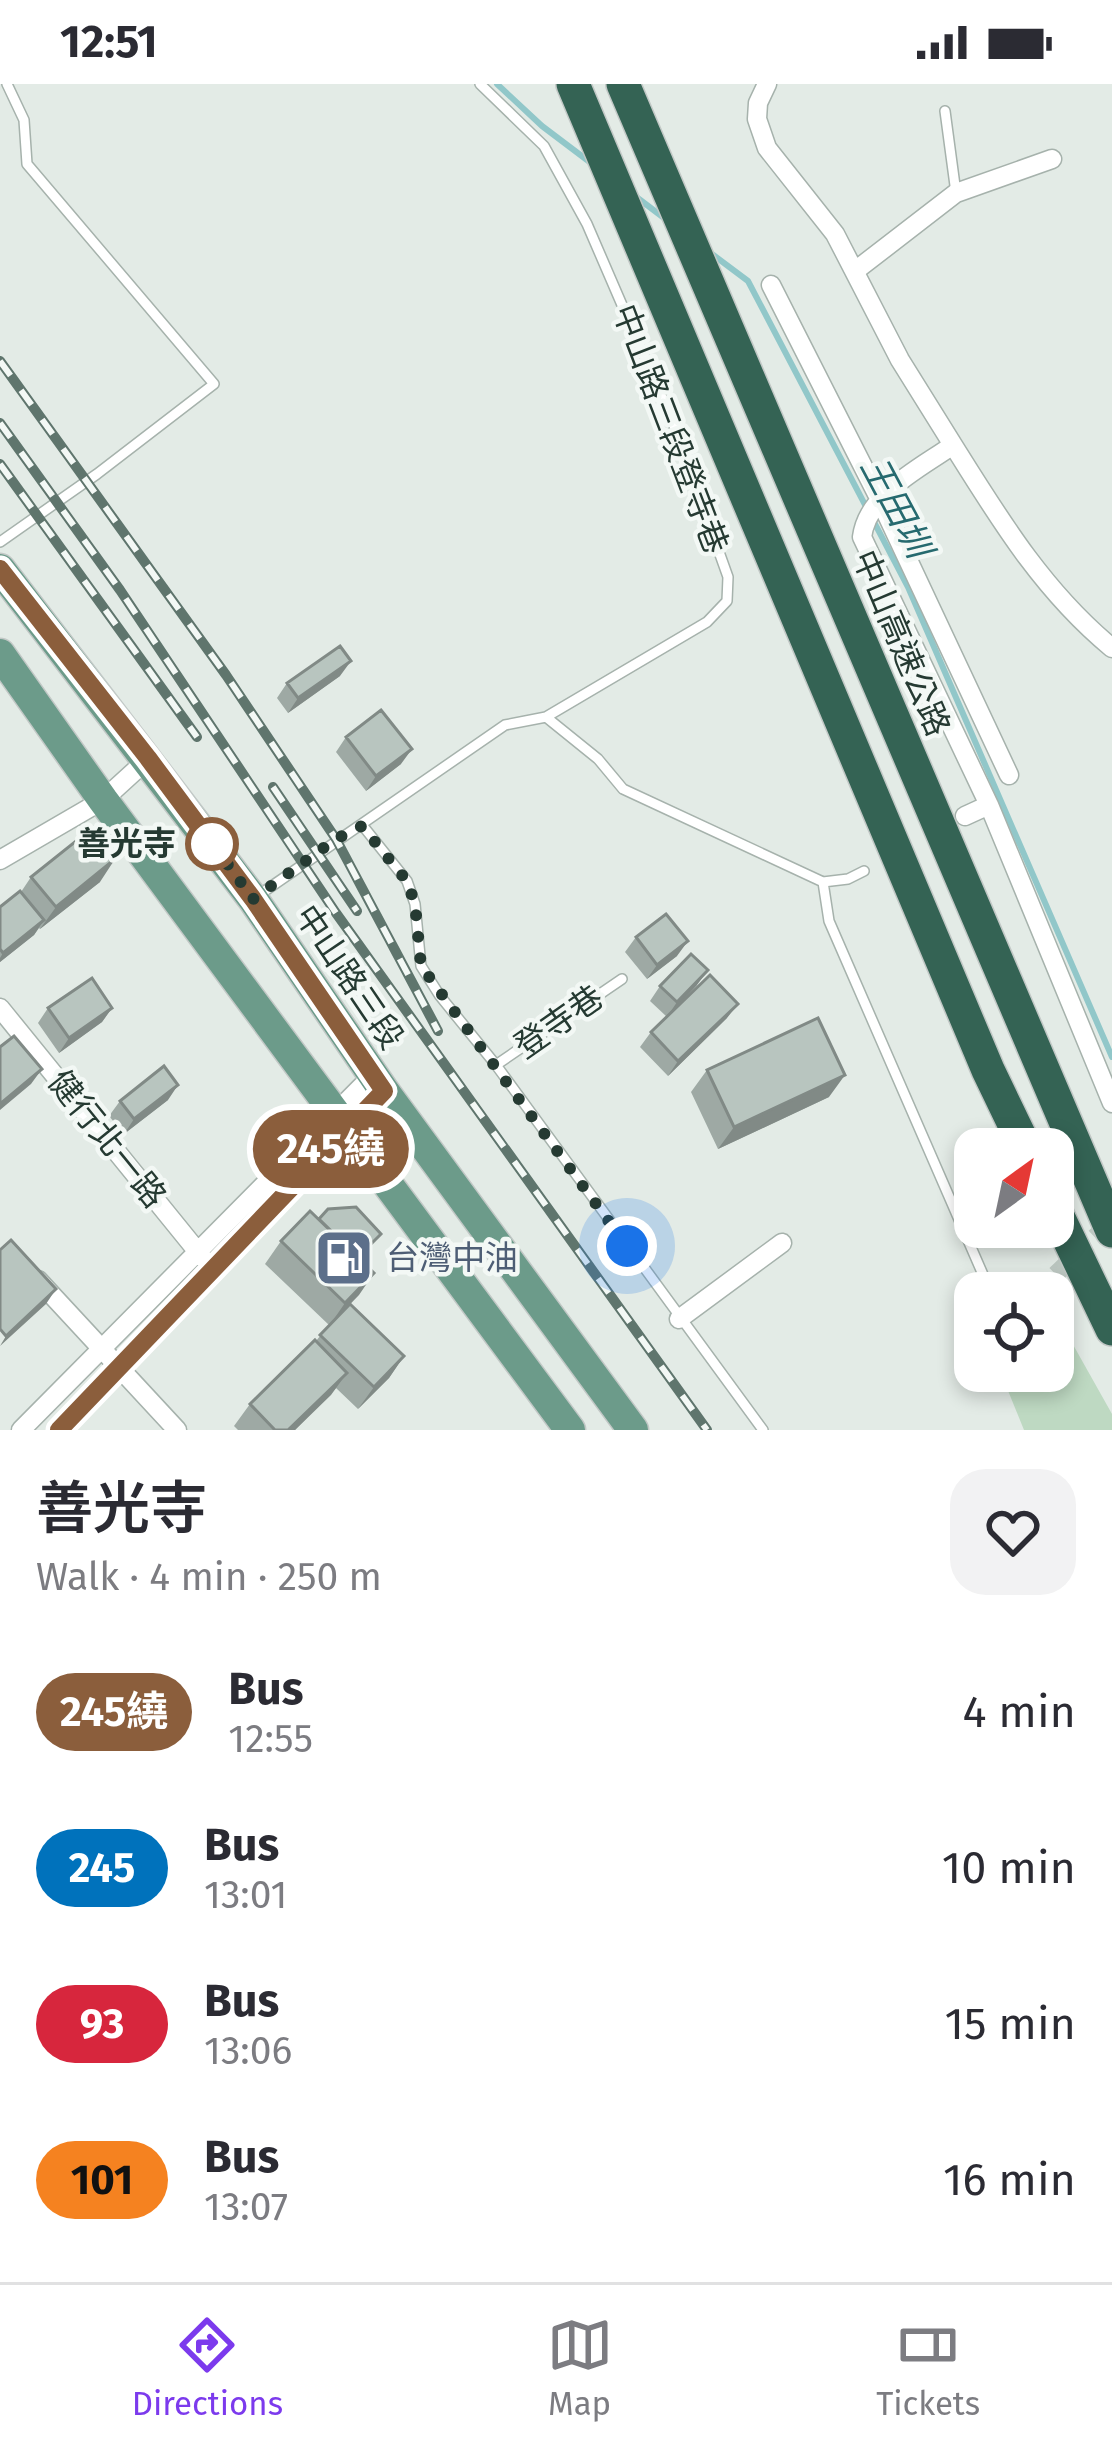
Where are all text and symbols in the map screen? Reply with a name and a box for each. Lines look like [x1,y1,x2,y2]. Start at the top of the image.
text: 12:51 [60,15,158,69]
street label: 中山路三段登寺巷 [604,299,736,559]
water label: 王田圳 [851,449,943,569]
street label: 中山高速公路 [844,544,958,742]
marker: 善光寺 [187,819,237,869]
place label: 善光寺 [77,824,176,864]
street label: 中山路三段 [286,897,412,1057]
street label: 登寺巷 [507,977,611,1067]
street label: 健行北一路 [40,1062,174,1216]
line badge: 245繞 [247,1110,415,1188]
text: 245繞 [277,1124,385,1174]
north arrow [954,1128,1074,1248]
map controls [954,1128,1074,1392]
your location [597,1216,657,1276]
fuel station icon: 台灣中油 [313,1227,375,1289]
place label: 台灣中油 [386,1238,518,1278]
button: locate [954,1272,1074,1392]
button: heart [950,1469,1076,1595]
text: 善光寺 [36,1475,207,1543]
text: Walk · 4 min · 250 m [36,1554,382,1600]
text: Bus [228,1662,304,1716]
text: 4 min [963,1685,1076,1739]
text: 245繞 [60,1687,168,1737]
text: 12:55 [228,1716,313,1762]
text: Bus [204,1818,279,1872]
text: 10 min [942,1841,1076,1895]
text: 245 [69,1843,135,1893]
text: 13:01 [204,1872,287,1918]
text: Bus [204,1974,279,2028]
text: 15 min [944,1997,1076,2051]
text: 93 [80,1999,124,2049]
text: 13:06 [204,2028,292,2074]
text: Bus [204,2130,279,2184]
text: 16 min [943,2153,1076,2207]
text: 101 [71,2155,133,2205]
text: 13:07 [204,2184,288,2230]
tab: Directions [132,2312,283,2424]
tab: Map [547,2312,613,2424]
tab: Tickets [876,2312,980,2424]

